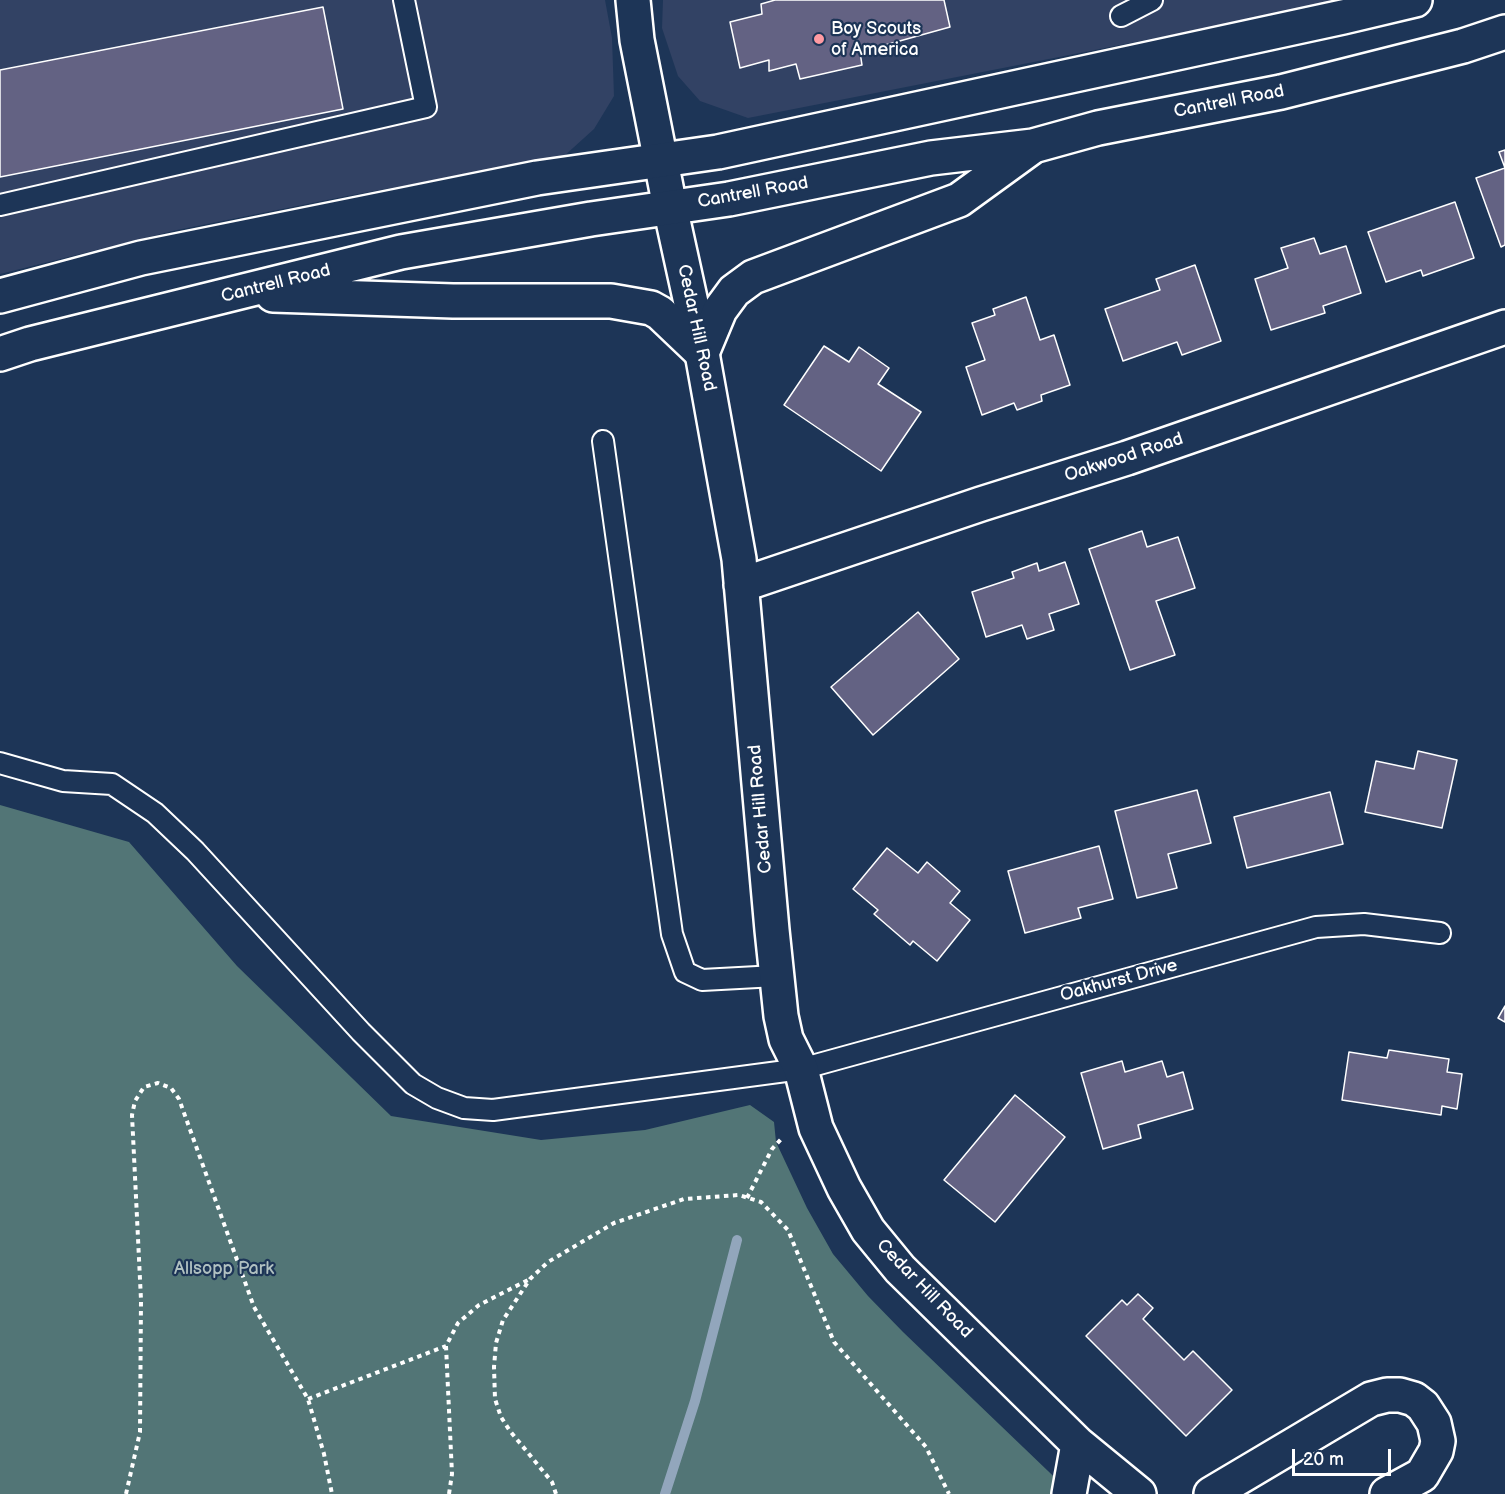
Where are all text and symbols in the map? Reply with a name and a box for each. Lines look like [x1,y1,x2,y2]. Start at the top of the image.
place label: Boy Scouts of America [831,18,921,60]
marker: Boy Scouts of America [812,32,826,46]
street label: Cantrell Road [1172,81,1286,123]
street label: Cantrell Road [696,173,810,213]
street label: Cantrell Road [219,260,333,308]
street label: Cedar Hill Road [672,263,720,393]
street label: Oakwood Road [1062,429,1186,487]
street label: Cedar Hill Road [745,744,777,874]
street label: Oakhurst Drive [1058,955,1180,1007]
street label: Cedar Hill Road [871,1235,977,1343]
park label: Allsopp Park [174,1258,274,1280]
scale bar [1295,1437,1394,1475]
text: 20 m [1303,1449,1344,1470]

